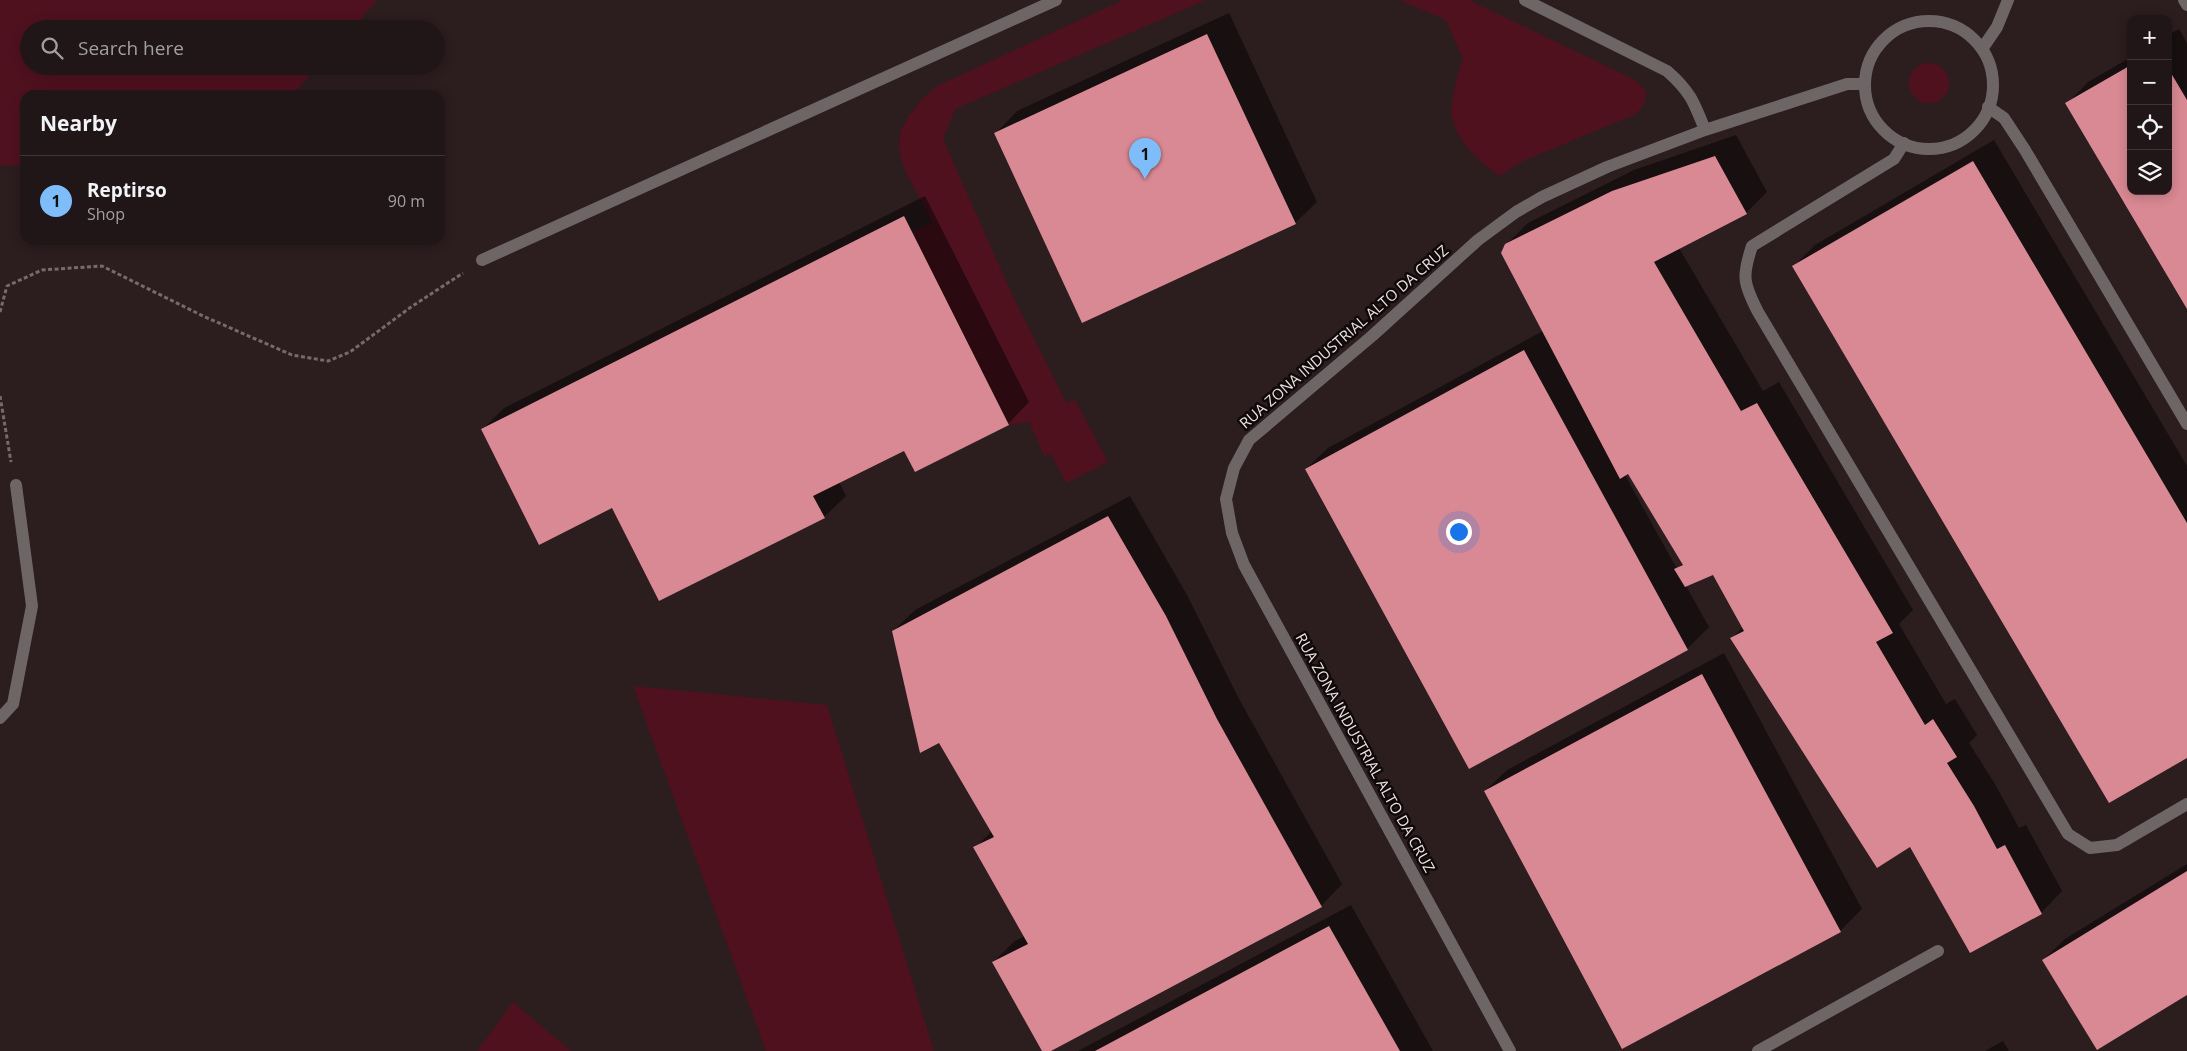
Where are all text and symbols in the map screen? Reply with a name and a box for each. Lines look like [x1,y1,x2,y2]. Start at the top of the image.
map controls [2127,15,2172,195]
button: + [2127,15,2172,60]
search box [20,20,445,75]
icon: search [38,34,66,62]
text: Search here [78,35,184,61]
button: − [2127,60,2172,105]
button: locate [2127,105,2172,150]
text: Nearby [40,109,117,137]
pin: 1 [1129,138,1161,179]
button: layers [2127,150,2172,195]
text: Reptirso [87,177,167,203]
text: 1 [51,190,61,212]
text: 90 m [388,190,425,212]
text: Shop [87,203,125,225]
street label: RUA ZONA INDUSTRIAL ALTO DA CRUZ [1235,240,1452,433]
your location [1446,519,1472,545]
street label: RUA ZONA INDUSTRIAL ALTO DA CRUZ [1292,629,1440,876]

